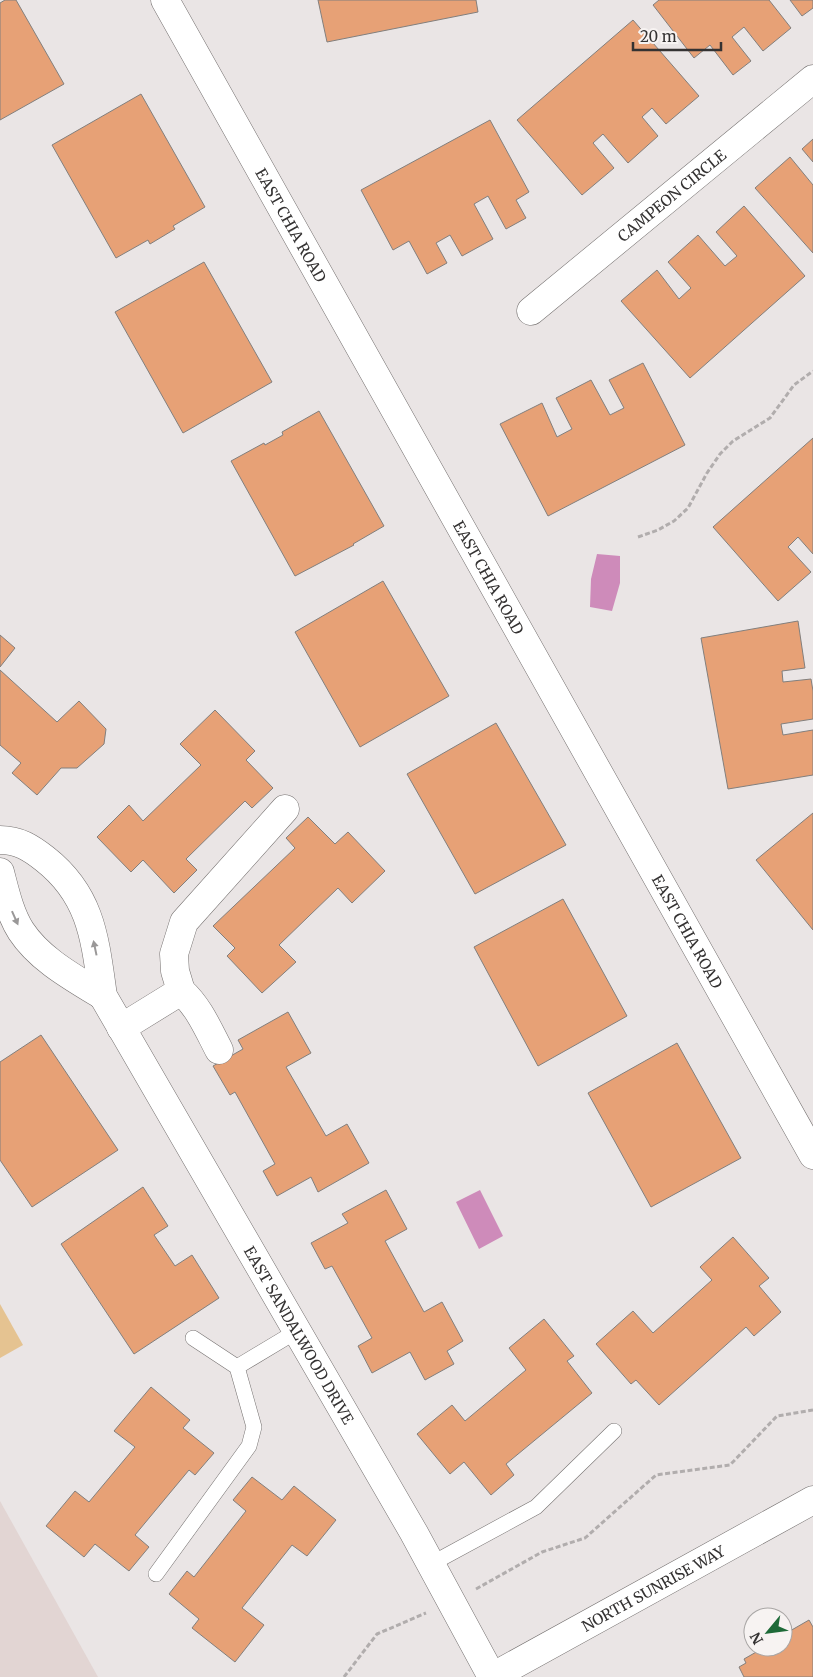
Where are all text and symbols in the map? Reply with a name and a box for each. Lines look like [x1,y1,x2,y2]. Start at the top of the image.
scale bar [633,20,720,52]
text: 20 m [640,27,677,46]
street label: CAMPEON CIRCLE [614,145,730,245]
street label: EAST CHIA ROAD [252,165,331,285]
street label: EAST CHIA ROAD [449,517,528,638]
street label: EAST CHIA ROAD [648,871,727,992]
one-way arrow [12,911,20,925]
one-way arrow [90,939,98,955]
street label: EAST SANDALWOOD DRIVE [240,1242,358,1428]
street label: NORTH SUNRISE WAY [578,1541,728,1635]
north arrow [743,1607,793,1657]
text: N [746,1629,767,1648]

